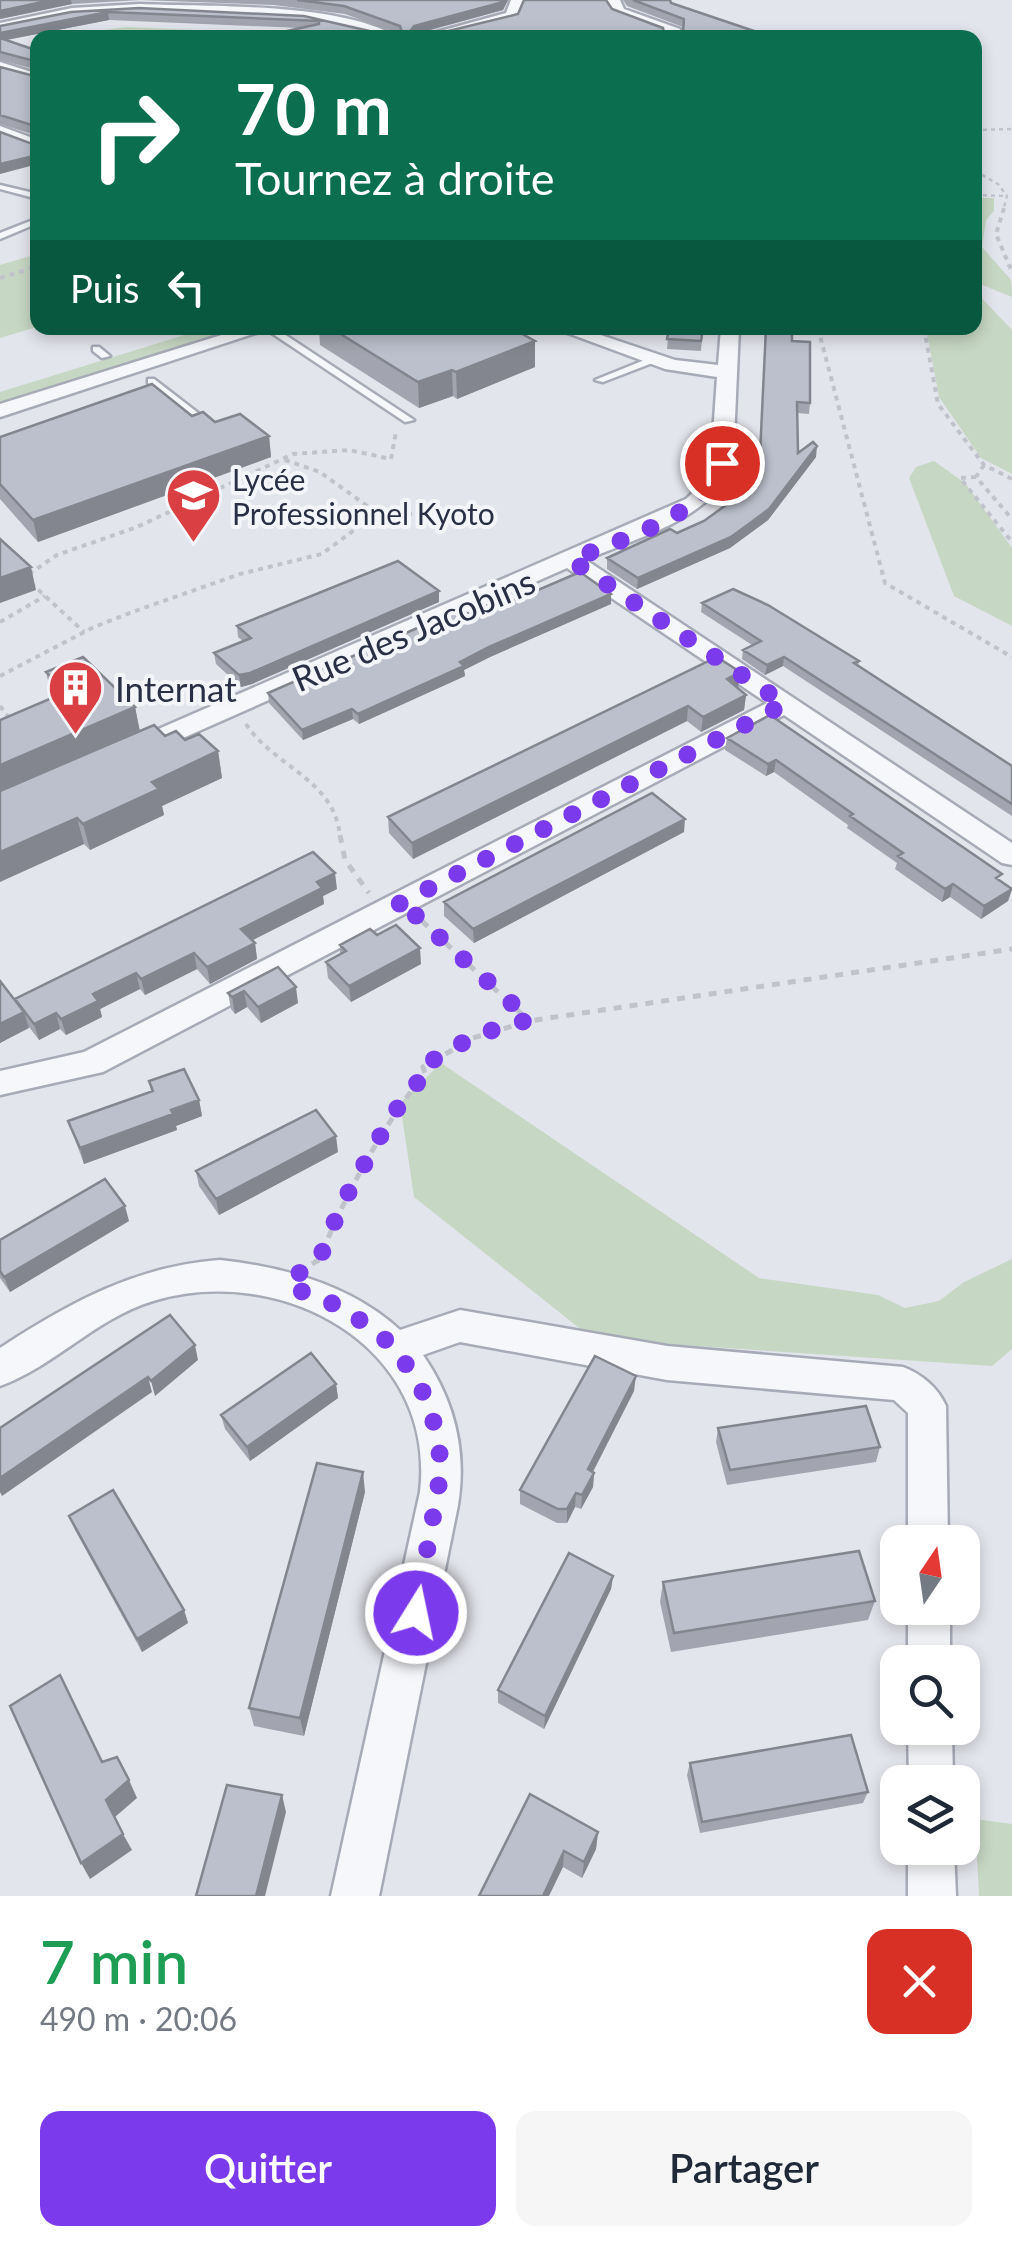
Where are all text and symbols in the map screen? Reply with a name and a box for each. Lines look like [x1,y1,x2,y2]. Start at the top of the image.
text: 70 m [235,66,392,150]
icon: right [70,70,200,200]
text: Tournez à droite [235,151,554,205]
icon: left [159,260,214,315]
text: Puis [70,265,139,311]
pin [680,421,765,506]
icon: arrive [695,436,750,491]
place label: Lycée Professionnel Kyoto [232,461,495,531]
school or university icon: Lycée Professionnel Kyoto [163,466,223,545]
street label: Rue des Jacobins [285,559,541,699]
building icon: Internat [46,658,106,737]
place label: Internat [115,667,237,709]
north arrow [880,1525,980,1625]
map controls [880,1525,980,1865]
position arrow [364,1561,468,1665]
button: search [880,1645,980,1745]
button: layers [880,1765,980,1865]
text: 7 min [40,1925,188,1997]
button: close [867,1929,972,2034]
text: 490 m · 20:06 [40,1999,237,2038]
button: Quitter [40,2111,496,2226]
button: Partager [516,2111,972,2226]

